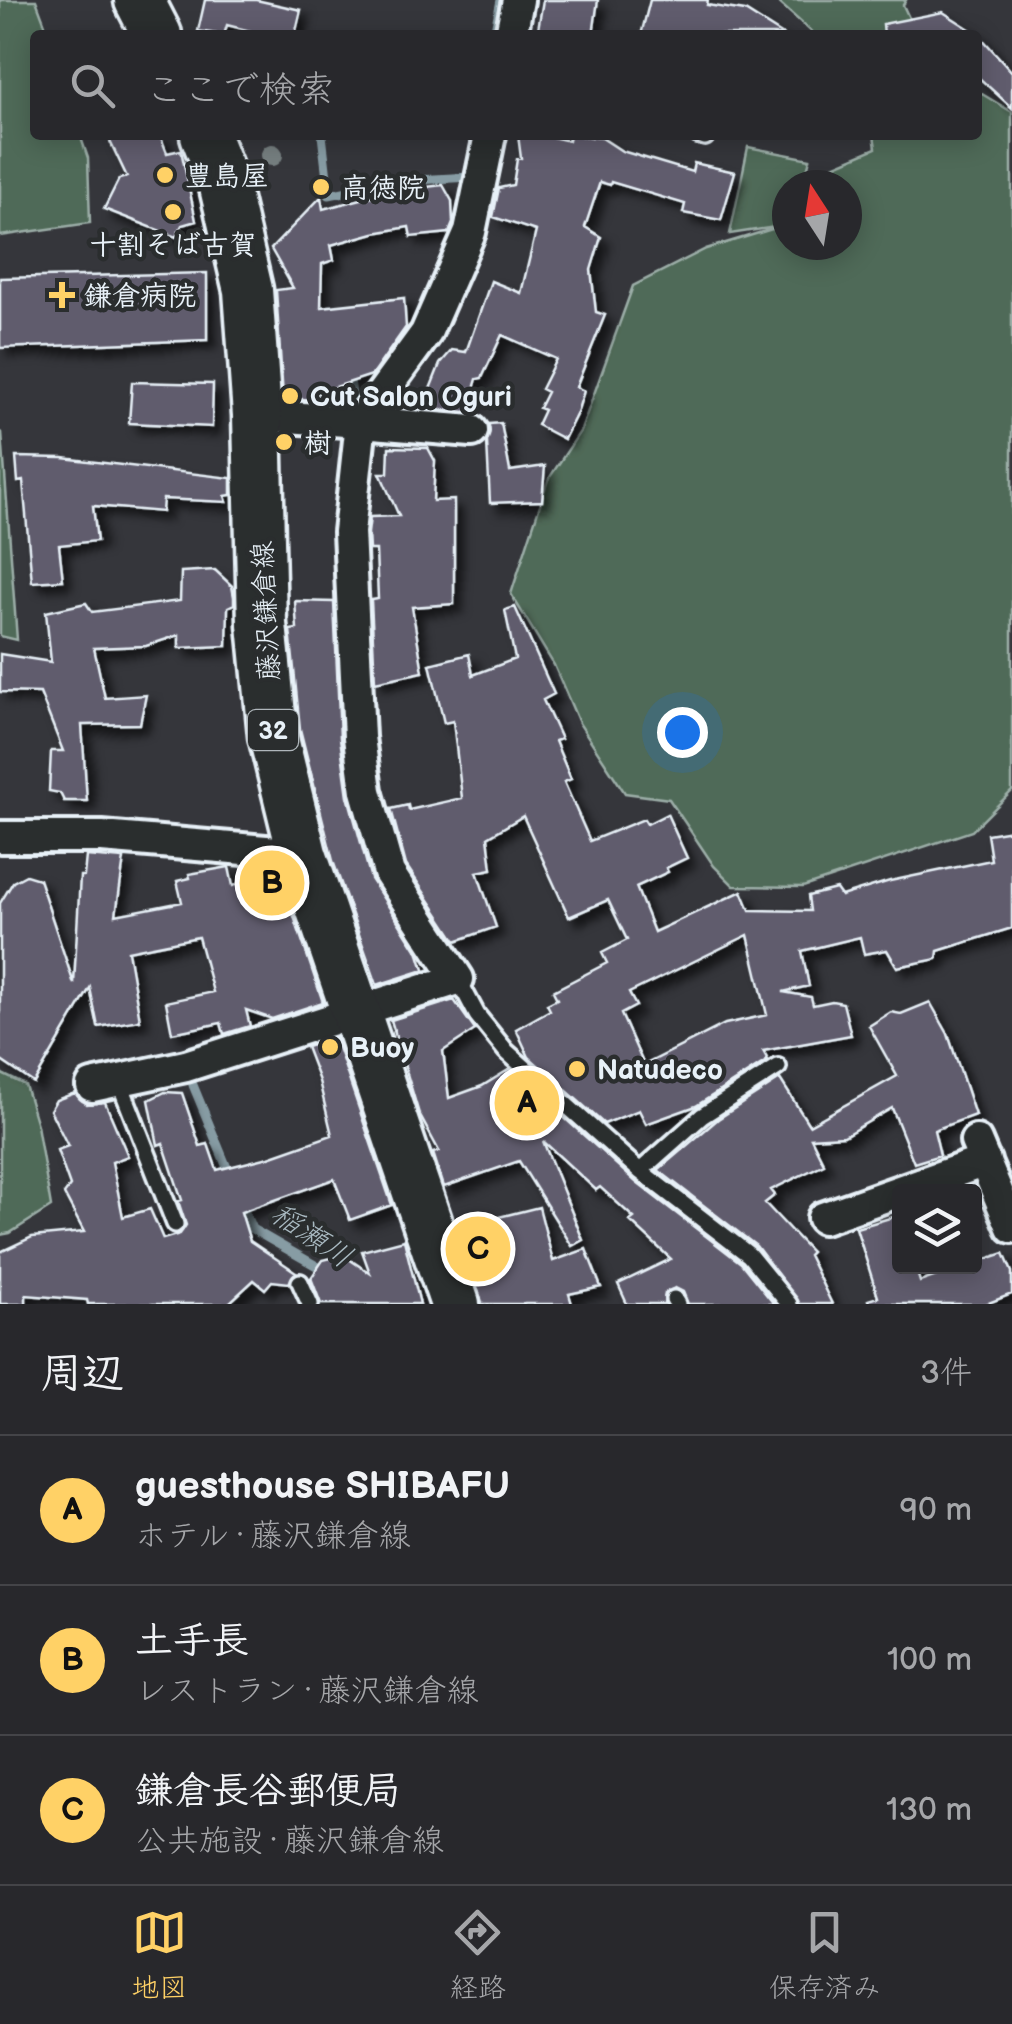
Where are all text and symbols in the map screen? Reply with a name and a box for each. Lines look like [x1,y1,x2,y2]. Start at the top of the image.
search box [30,30,982,140]
icon: search [65,58,120,113]
text: ここで検索 [145,68,335,113]
place label: 豊島屋 [185,160,269,193]
marker: 豊島屋 [154,164,176,186]
north arrow [772,170,862,260]
place label: 高徳院 [341,172,425,205]
marker: 高徳院 [310,176,332,198]
marker: 十割そば古賀 [162,201,184,223]
place label: 十割そば古賀 [89,229,257,262]
place label: 鎌倉病院 [84,280,196,313]
marker: 鎌倉病院 [49,282,75,308]
place label: Cut Salon Oguri [310,381,512,414]
marker: Cut Salon Oguri [279,385,301,407]
place label: 樹 [304,427,332,460]
marker: 樹 [273,431,295,453]
street label: 藤沢鎌倉線 [246,540,287,682]
your location [657,707,708,758]
road number: 32 [248,710,298,750]
pin: B [240,846,304,920]
place label: Buoy [350,1032,414,1065]
marker: Buoy [319,1036,341,1058]
place label: Natudeco [597,1054,723,1087]
marker: Natudeco [566,1058,588,1080]
pin: A [494,1066,560,1140]
map controls [892,1184,982,1274]
button: layers [892,1184,982,1274]
water label: 稲瀬川 [264,1196,359,1276]
pin: C [446,1212,510,1286]
text: 周辺 [40,1349,124,1400]
text: 3件 [920,1354,972,1393]
text: guesthouse SHIBAFU [135,1464,510,1509]
text: A [63,1491,82,1530]
text: 90 m [900,1491,972,1530]
text: ホテル · 藤沢鎌倉線 [135,1517,411,1556]
text: 土手長 [135,1619,249,1664]
text: B [61,1641,84,1680]
text: 100 m [887,1641,972,1680]
text: レストラン · 藤沢鎌倉線 [135,1672,478,1711]
text: 鎌倉長谷郵便局 [135,1769,401,1814]
text: C [61,1791,84,1830]
text: 130 m [886,1791,972,1830]
text: 公共施設 · 藤沢鎌倉線 [135,1822,444,1861]
tab: 地図 [131,1905,187,2005]
tab: 経路 [450,1905,506,2005]
tab: 保存済み [769,1905,881,2005]

